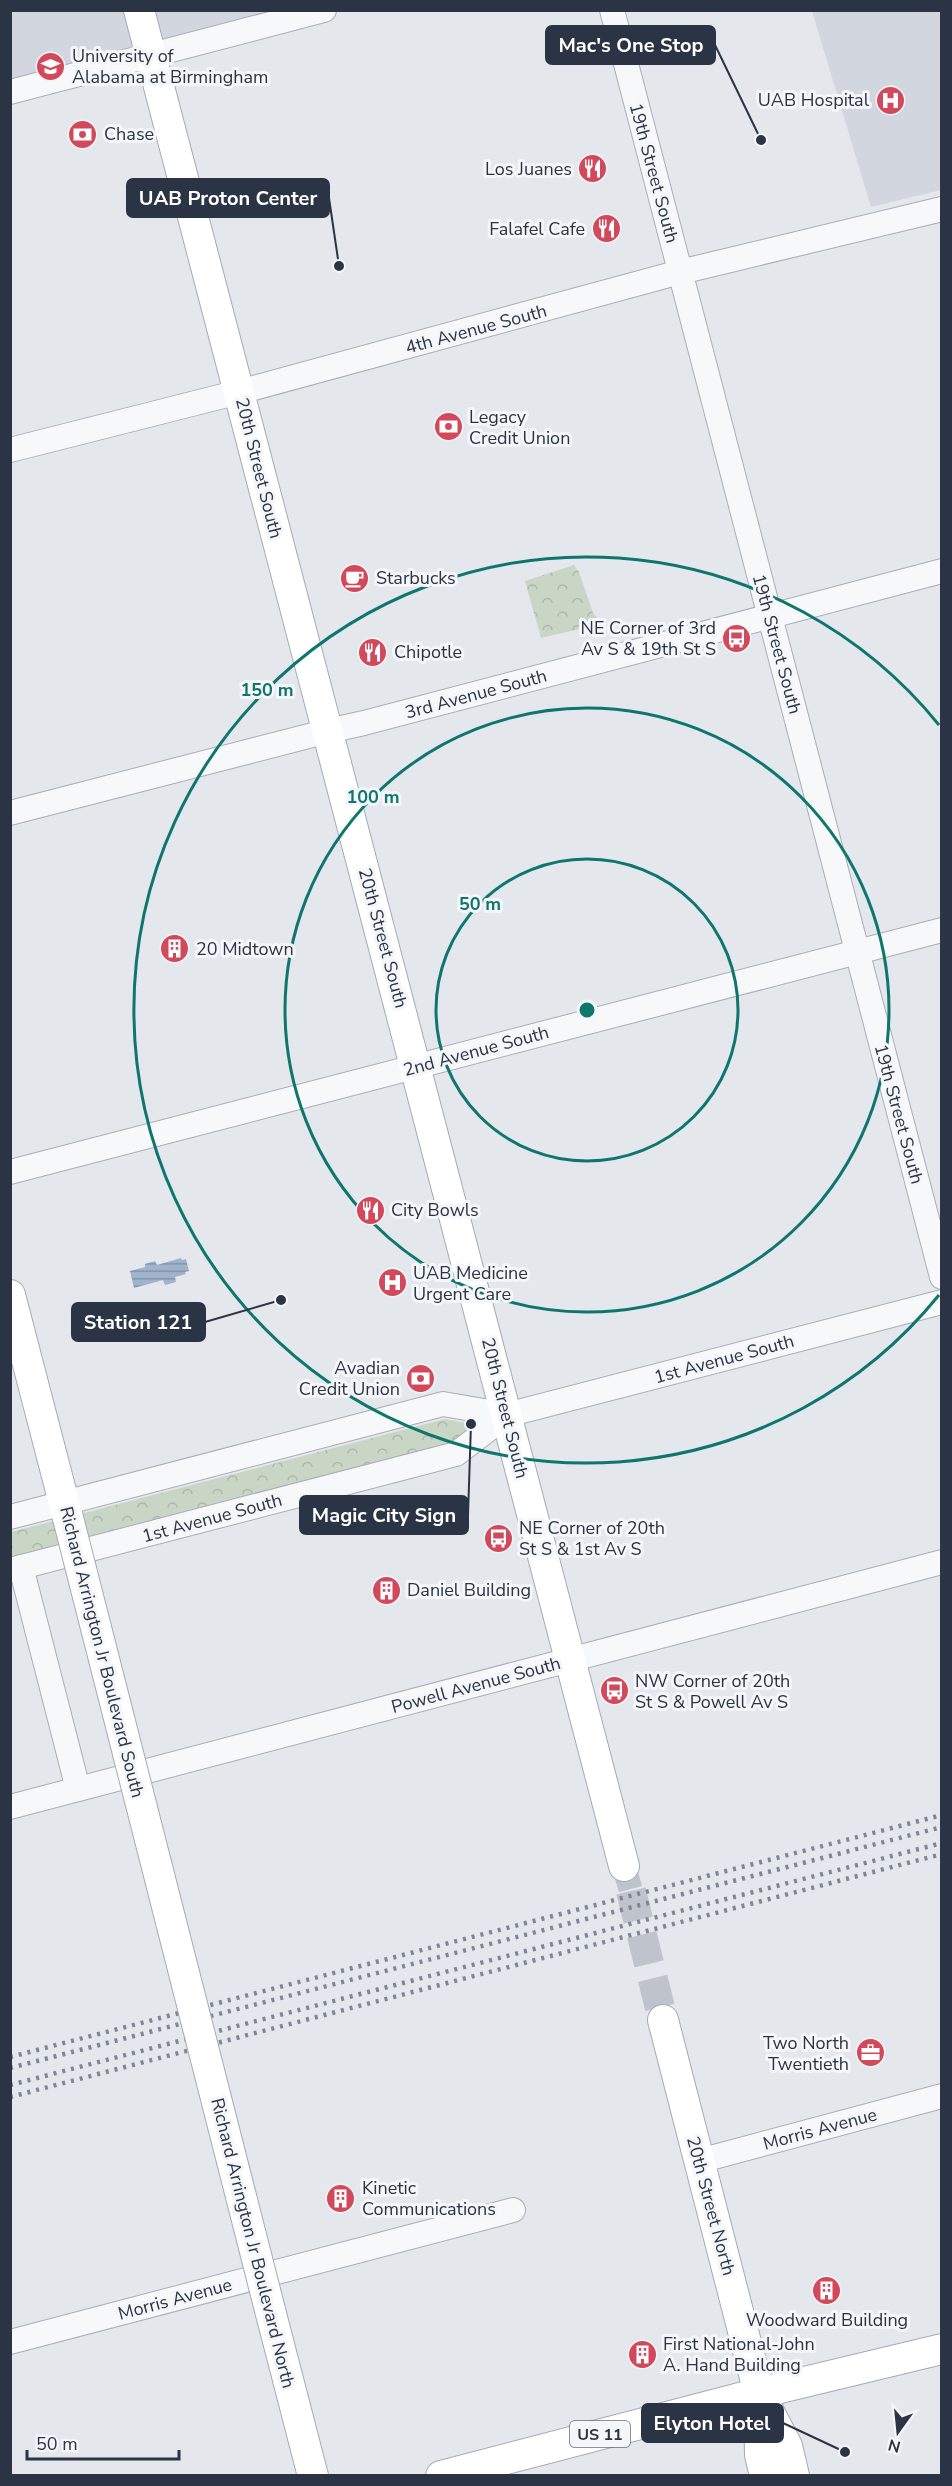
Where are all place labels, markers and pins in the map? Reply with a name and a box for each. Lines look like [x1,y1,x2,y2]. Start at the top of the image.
callout: Mac's One Stop [546,26,715,64]
place label: University of Alabama at Birmingham [72,44,268,89]
school or university icon: University of Alabama at Birmingham [35,50,67,82]
hospital icon: UAB Hospital [874,84,906,116]
place label: UAB Hospital [758,88,870,112]
bank icon: Chase [67,118,99,150]
place label: Chase [104,122,154,146]
restaurant icon: Los Juanes [577,153,609,185]
place label: Los Juanes [485,157,572,181]
callout: UAB Proton Center [127,179,329,217]
restaurant icon: Falafel Cafe [590,213,622,245]
place label: Falafel Cafe [489,217,585,241]
place label: Legacy Credit Union [469,405,570,450]
bank icon: Legacy Credit Union [432,411,464,443]
cafe icon: Starbucks [339,562,371,594]
place label: Starbucks [376,566,456,590]
place label: NE Corner of 3rd Av S & 19th St S [581,616,716,661]
bus stop icon: NE Corner of 3rd Av S & 19th St S [721,622,753,654]
restaurant icon: Chipotle [357,636,389,668]
place label: Chipotle [394,640,462,664]
building icon: 20 Midtown [159,933,191,965]
place label: 20 Midtown [196,937,294,961]
centre of rings [577,1000,597,1020]
restaurant icon: City Bowls [354,1194,386,1226]
place label: City Bowls [391,1198,479,1222]
place label: UAB Medicine Urgent Care [413,1261,528,1306]
hospital icon: UAB Medicine Urgent Care [376,1267,408,1299]
callout: Station 121 [72,1303,205,1341]
place label: Avadian Credit Union [299,1356,400,1401]
bank icon: Avadian Credit Union [405,1362,437,1394]
callout: Magic City Sign [300,1496,468,1534]
place label: NE Corner of 20th St S & 1st Av S [519,1516,665,1561]
bus stop icon: NE Corner of 20th St S & 1st Av S [482,1522,514,1554]
building icon: Daniel Building [370,1574,402,1606]
place label: Daniel Building [407,1578,531,1602]
place label: NW Corner of 20th St S & Powell Av S [635,1669,790,1714]
bus stop icon: NW Corner of 20th St S & Powell Av S [598,1675,630,1707]
place label: Two North Twentieth [763,2031,849,2076]
office icon: Two North Twentieth [854,2037,886,2069]
place label: Kinetic Communications [362,2176,496,2221]
building icon: Kinetic Communications [325,2182,357,2214]
building icon: Woodward Building [811,2275,843,2307]
place label: Woodward Building [746,2308,908,2332]
place label: First National-John A. Hand Building [663,2332,815,2377]
building icon: First National-John A. Hand Building [626,2338,658,2370]
callout: Elyton Hotel [642,2404,783,2442]

